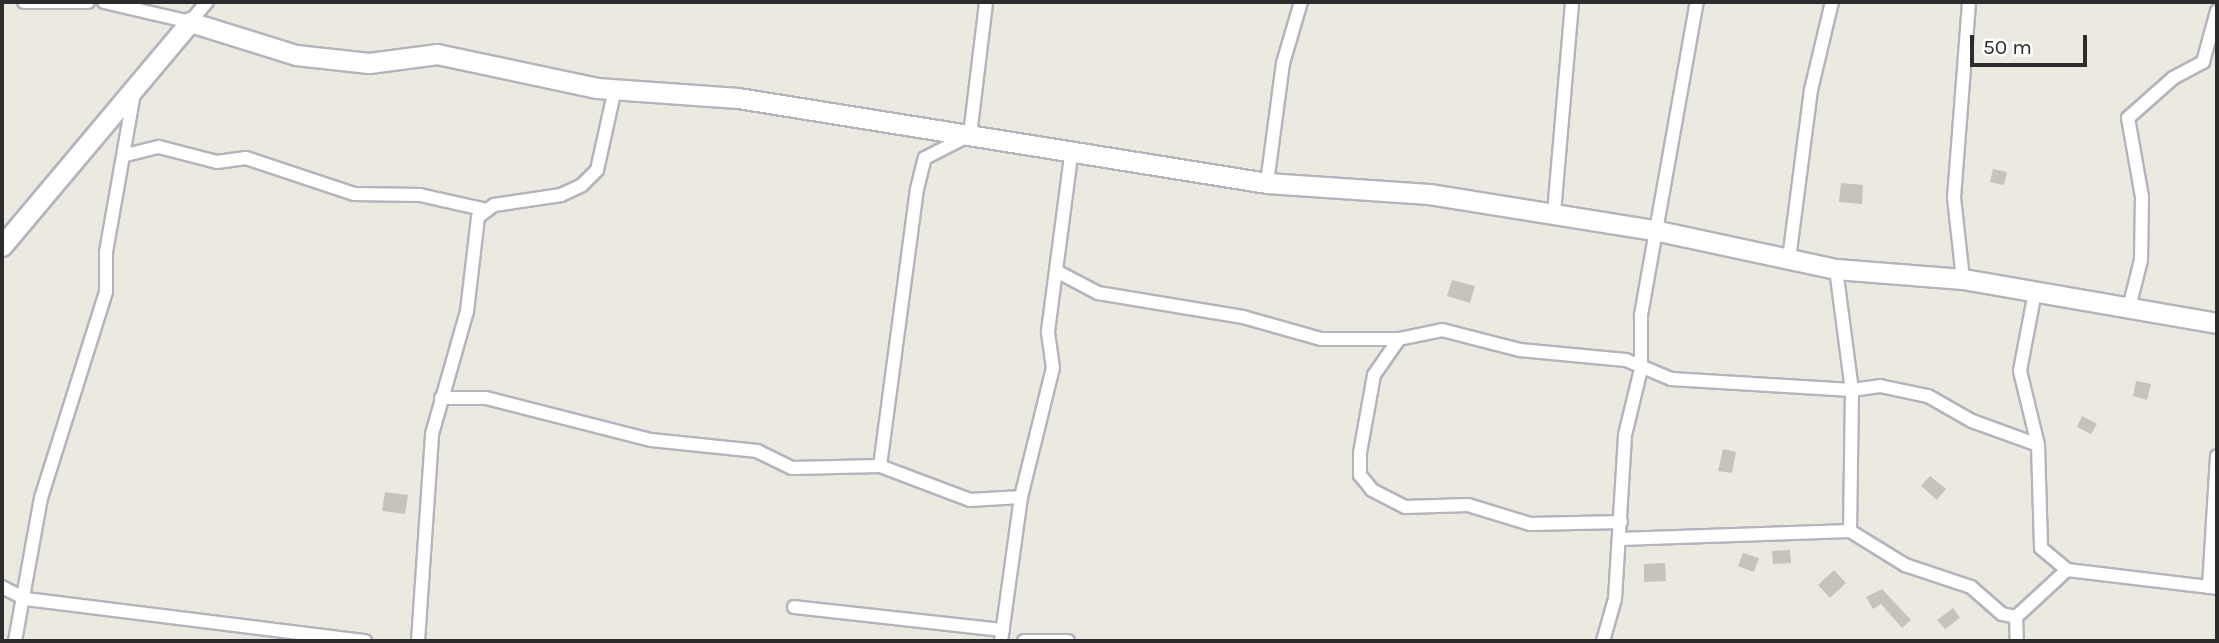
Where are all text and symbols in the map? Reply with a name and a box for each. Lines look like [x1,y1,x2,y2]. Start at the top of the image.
scale bar [1974,21,2091,65]
text: 50 m [1983,35,2032,59]

